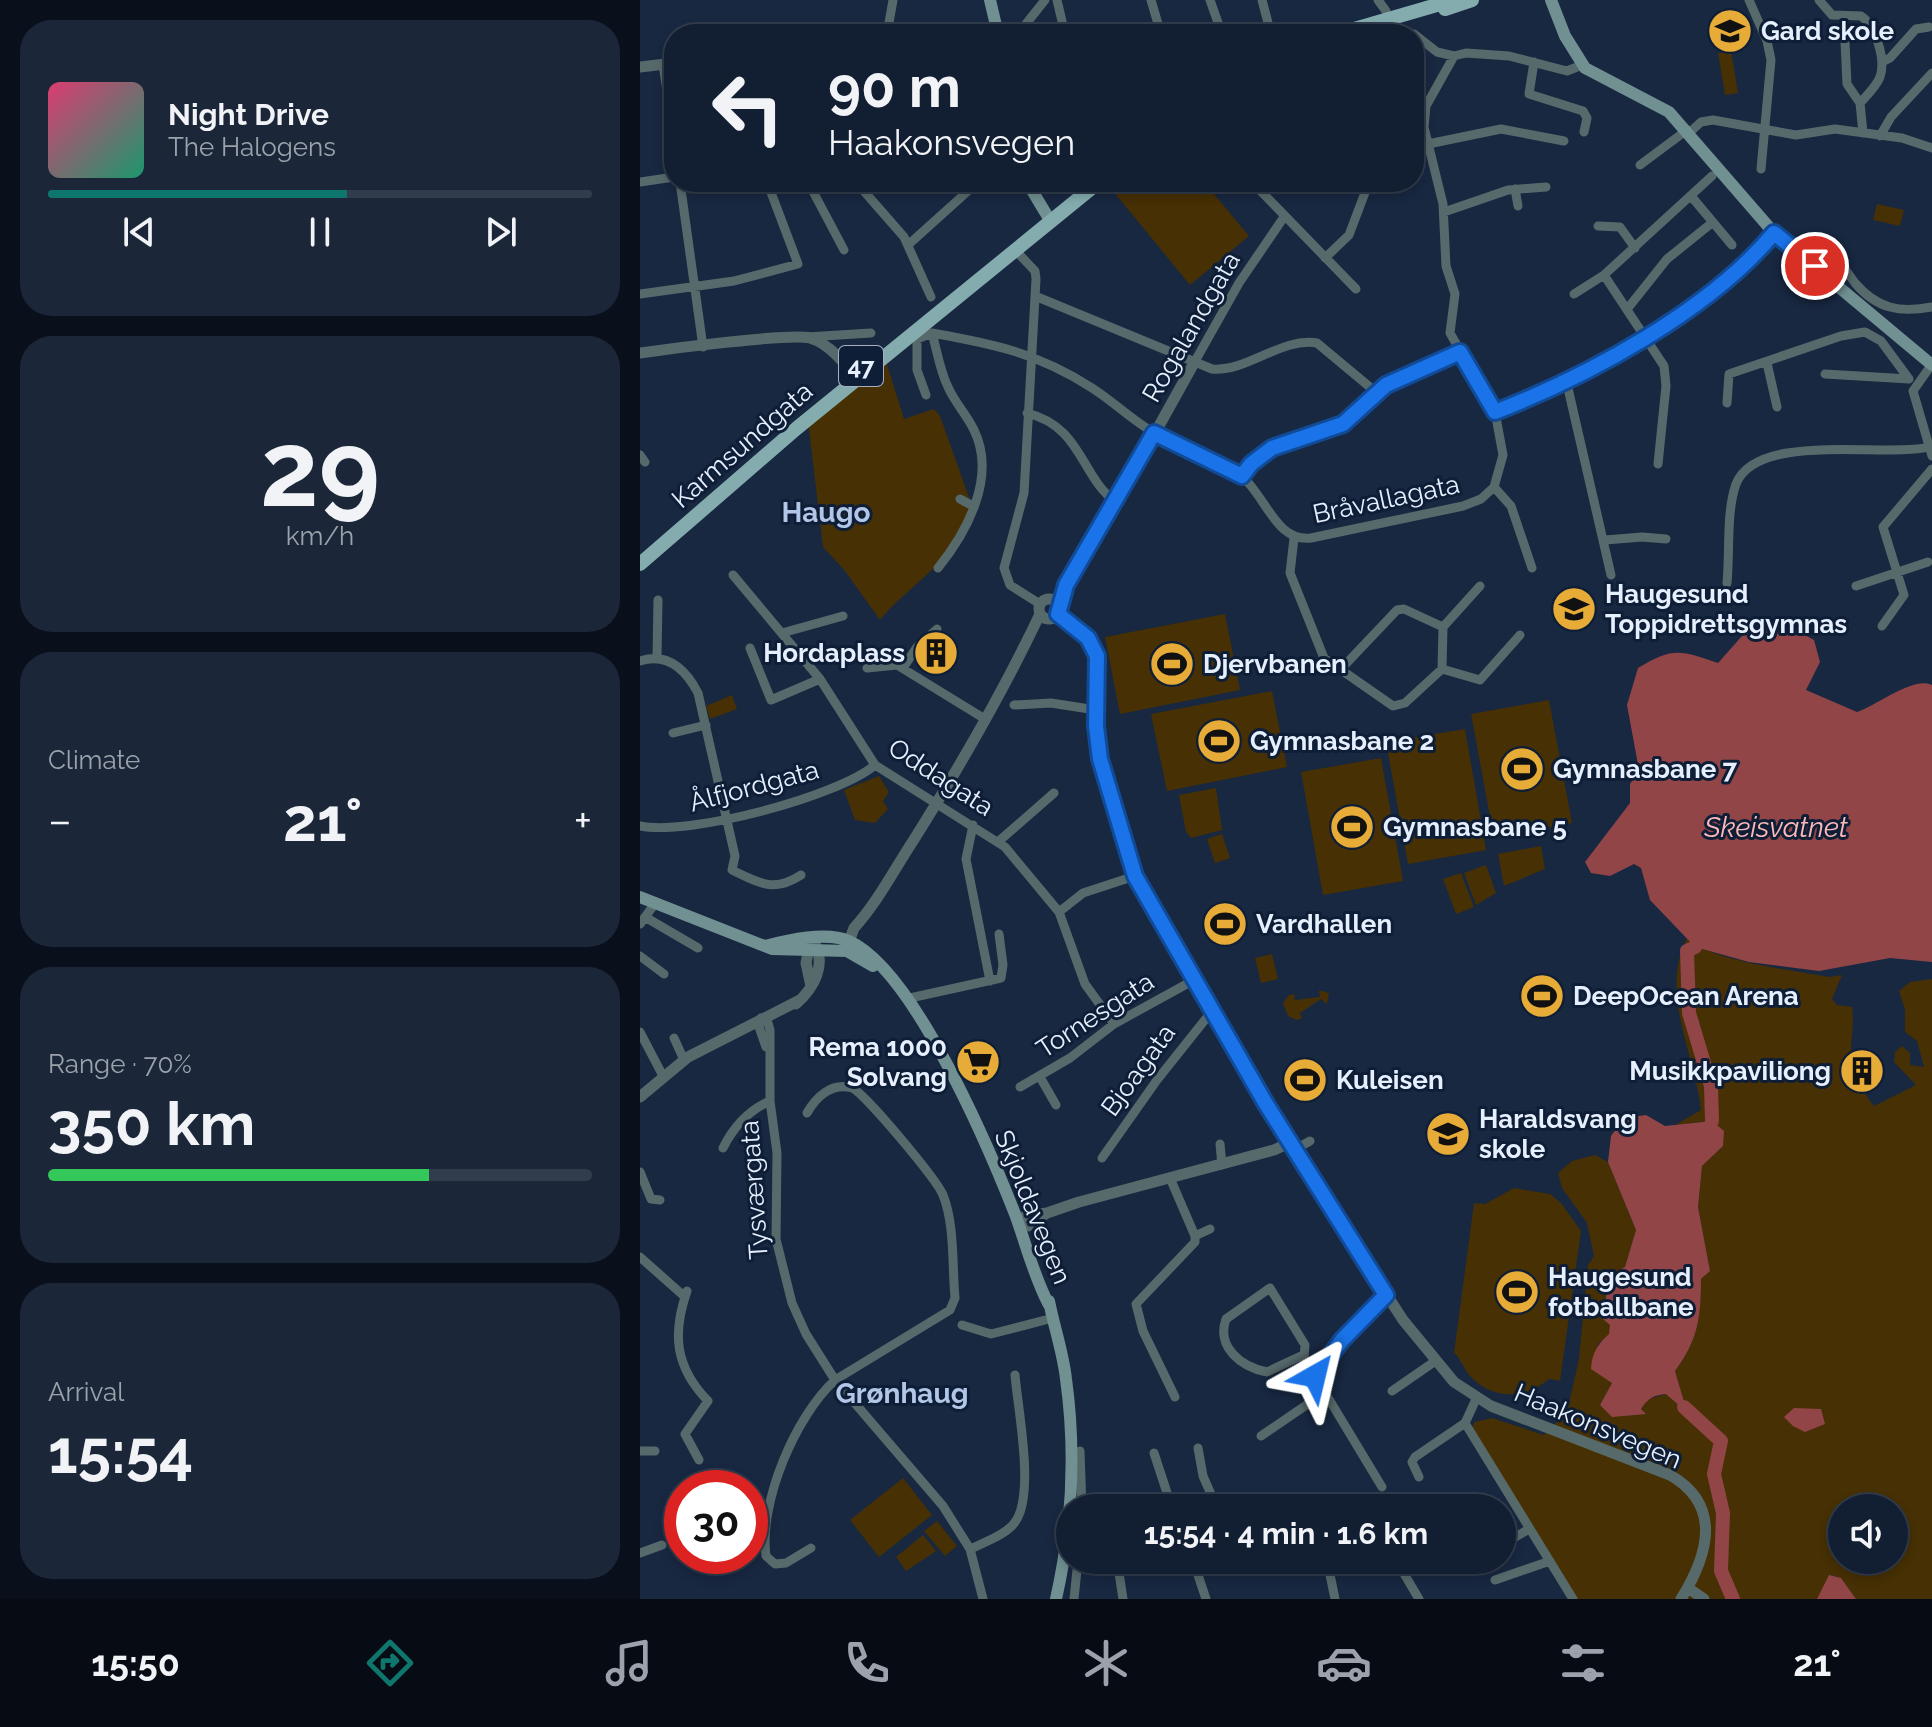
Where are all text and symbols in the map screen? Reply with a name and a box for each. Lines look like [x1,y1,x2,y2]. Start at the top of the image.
school or university icon: Gard skole [1706,7,1754,55]
place label: Gard skole [1761,16,1894,46]
text: 90 m [828,54,961,120]
icon: left [696,56,800,160]
text: Night Drive [168,97,329,132]
text: Haakonsvegen [828,121,1075,163]
text: The Halogens [168,132,336,162]
icon: previous [117,210,161,254]
icon: pause [298,210,342,254]
icon: next [479,210,523,254]
pin [1781,232,1849,300]
icon: arrive [1793,244,1837,288]
street label: Rogalandgata [1136,247,1246,407]
road number: 47 [839,346,883,386]
street label: Karmsundgata [666,376,818,514]
text: 29 [260,408,380,530]
street label: Bråvallagata [1310,469,1462,529]
district label: Haugo [782,496,870,529]
text: km/h [286,521,354,551]
place label: Haugesund Toppidrettsgymnas [1605,579,1847,639]
school or university icon: Haugesund Toppidrettsgymnas [1550,585,1598,633]
building icon: Hordaplass [912,629,960,677]
place label: Hordaplass [763,638,905,668]
sports icon: Djervbanen [1148,640,1196,688]
place label: Djervbanen [1203,649,1347,679]
sports icon: Gymnasbane 2 [1195,717,1243,765]
place label: Gymnasbane 2 [1250,726,1434,756]
street label: Oddagata [883,732,999,822]
text: Climate [48,745,140,775]
sports icon: Gymnasbane 7 [1498,745,1546,793]
street label: Ålfjordgata [686,753,822,818]
place label: Gymnasbane 7 [1553,754,1737,784]
text: 21° [283,785,362,855]
text: − [48,795,72,846]
text: + [574,795,592,846]
sports icon: Gymnasbane 5 [1328,803,1376,851]
water label: Skeisvatnet [1703,811,1849,844]
place label: Gymnasbane 5 [1383,812,1567,842]
sports icon: Vardhallen [1201,900,1249,948]
place label: Vardhallen [1256,909,1392,939]
street label: Tornesgata [1031,966,1159,1064]
sports icon: DeepOcean Arena [1518,972,1566,1020]
place label: DeepOcean Arena [1573,981,1799,1011]
street label: Bjoagata [1095,1018,1181,1122]
place label: Rema 1000 Solvang [808,1032,947,1092]
supermarket icon: Rema 1000 Solvang [954,1038,1002,1086]
building icon: Musikkpaviliong [1838,1047,1886,1095]
text: Range · 70% [48,1049,192,1079]
sports icon: Kuleisen [1281,1056,1329,1104]
place label: Musikkpaviliong [1629,1056,1831,1086]
place label: Kuleisen [1336,1065,1444,1095]
text: 350 km [48,1089,255,1159]
place label: Haraldsvang skole [1479,1104,1637,1164]
school or university icon: Haraldsvang skole [1424,1110,1472,1158]
street label: Tysværgata [734,1119,774,1261]
street label: Skjoldavegen [989,1126,1077,1288]
place label: Haugesund fotballbane [1548,1262,1694,1322]
sports icon: Haugesund fotballbane [1493,1268,1541,1316]
position arrow [1273,1334,1357,1418]
text: Arrival [48,1377,124,1407]
district label: Grønhaug [836,1377,968,1410]
street label: Haakonsvegen [1510,1377,1686,1475]
text: 15:54 [48,1417,193,1487]
speed limit sign: 30 [664,1470,768,1574]
map controls [1828,1494,1908,1574]
button: sound [1828,1494,1908,1574]
text: 15:54 · 4 min · 1.6 km [1144,1516,1428,1551]
icon: directions [362,1635,418,1691]
icon: music [601,1635,657,1691]
icon: phone [839,1635,895,1691]
icon: climate [1078,1635,1134,1691]
icon: car [1316,1635,1372,1691]
icon: filters [1555,1635,1611,1691]
text: 15:50 [91,1642,180,1684]
text: 21° [1793,1642,1841,1684]

